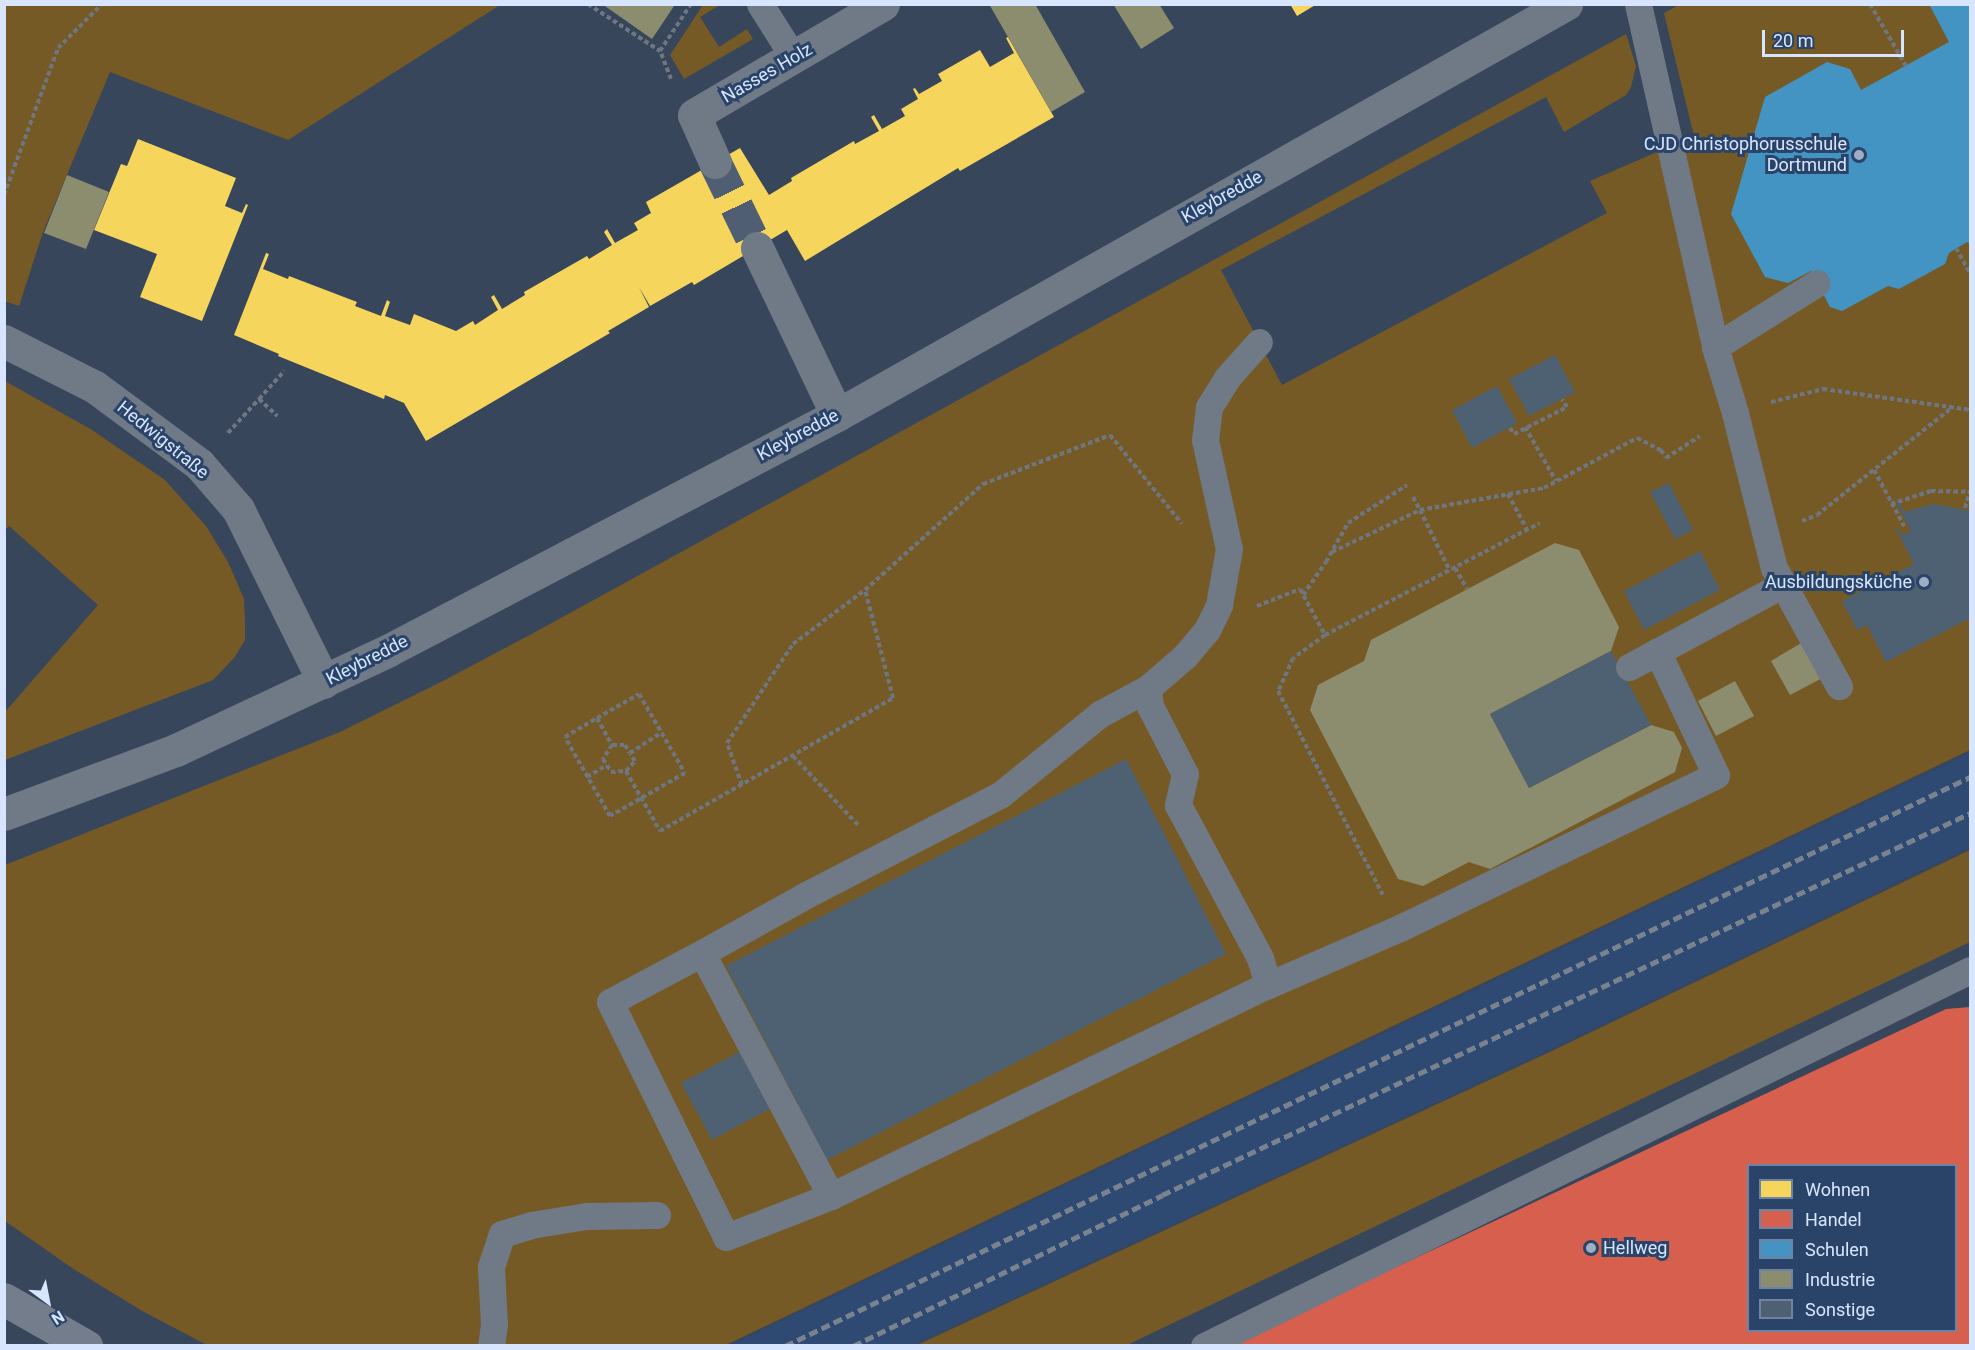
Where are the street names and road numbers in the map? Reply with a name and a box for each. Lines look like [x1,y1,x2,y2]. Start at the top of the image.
street label: Nasses Holz [718,38,816,108]
street label: Kleybredde [1178,166,1266,228]
street label: Hedwigstraße [113,397,213,483]
street label: Kleybredde [754,405,842,465]
street label: Kleybredde [322,630,412,690]

